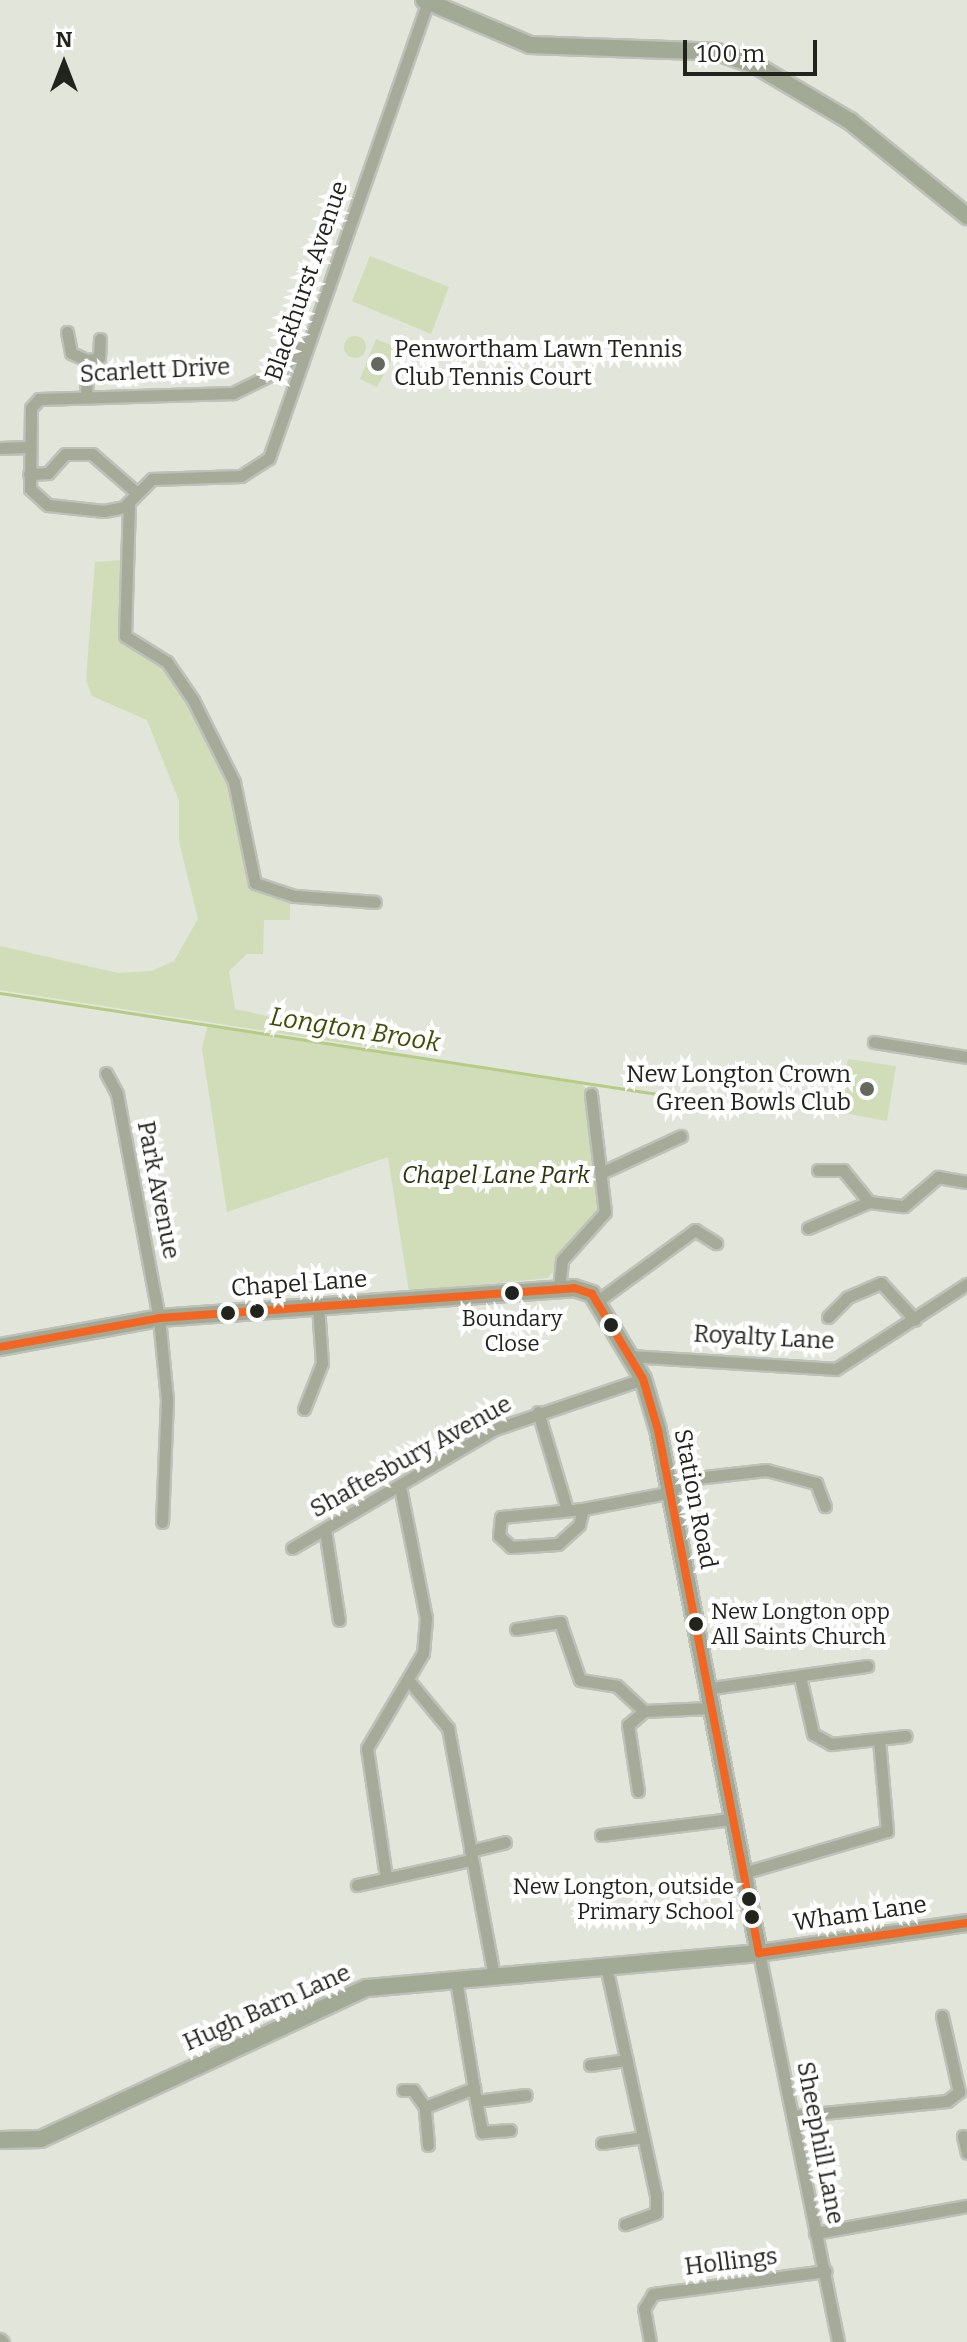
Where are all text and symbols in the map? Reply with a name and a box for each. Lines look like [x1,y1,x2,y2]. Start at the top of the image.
north arrow [24,24,104,104]
scale bar [687,24,821,74]
text: N [56,26,72,53]
text: 100 m [697,40,765,68]
street label: Blackhurst Avenue [259,177,355,385]
place label: Penwortham Lawn Tennis Club Tennis Court [394,336,682,392]
street label: Scarlett Drive [79,353,231,389]
marker: Penwortham Lawn Tennis Club Tennis Court [369,355,387,373]
water label: Longton Brook [268,1001,442,1059]
place label: New Longton Crown Green Bowls Club [626,1061,851,1117]
marker: New Longton Crown Green Bowls Club [858,1080,876,1098]
street label: Park Avenue [131,1119,185,1261]
park label: Chapel Lane Park [402,1162,590,1190]
street label: Chapel Lane [230,1265,368,1303]
marker: Boundary Close [504,1285,520,1301]
unlabelled marker [249,1303,265,1319]
unlabelled marker [220,1305,236,1321]
place label: Boundary Close [462,1305,562,1356]
unlabelled marker [603,1317,619,1333]
street label: Royalty Lane [693,1320,835,1356]
street label: Shaftesbury Avenue [305,1390,517,1524]
street label: Station Road [667,1427,723,1571]
place label: New Longton opp All Saints Church [711,1598,890,1650]
marker: New Longton opp All Saints Church [688,1616,704,1632]
place label: New Longton, outside Primary School [513,1873,734,1924]
street label: Wham Lane [791,1890,929,1938]
marker: New Longton, outside Primary School [741,1891,757,1907]
unlabelled marker [744,1909,760,1925]
street label: Hugh Barn Lane [179,1958,355,2058]
street label: Sheephill Lane [790,2059,850,2227]
street label: Hollings [683,2242,779,2282]

